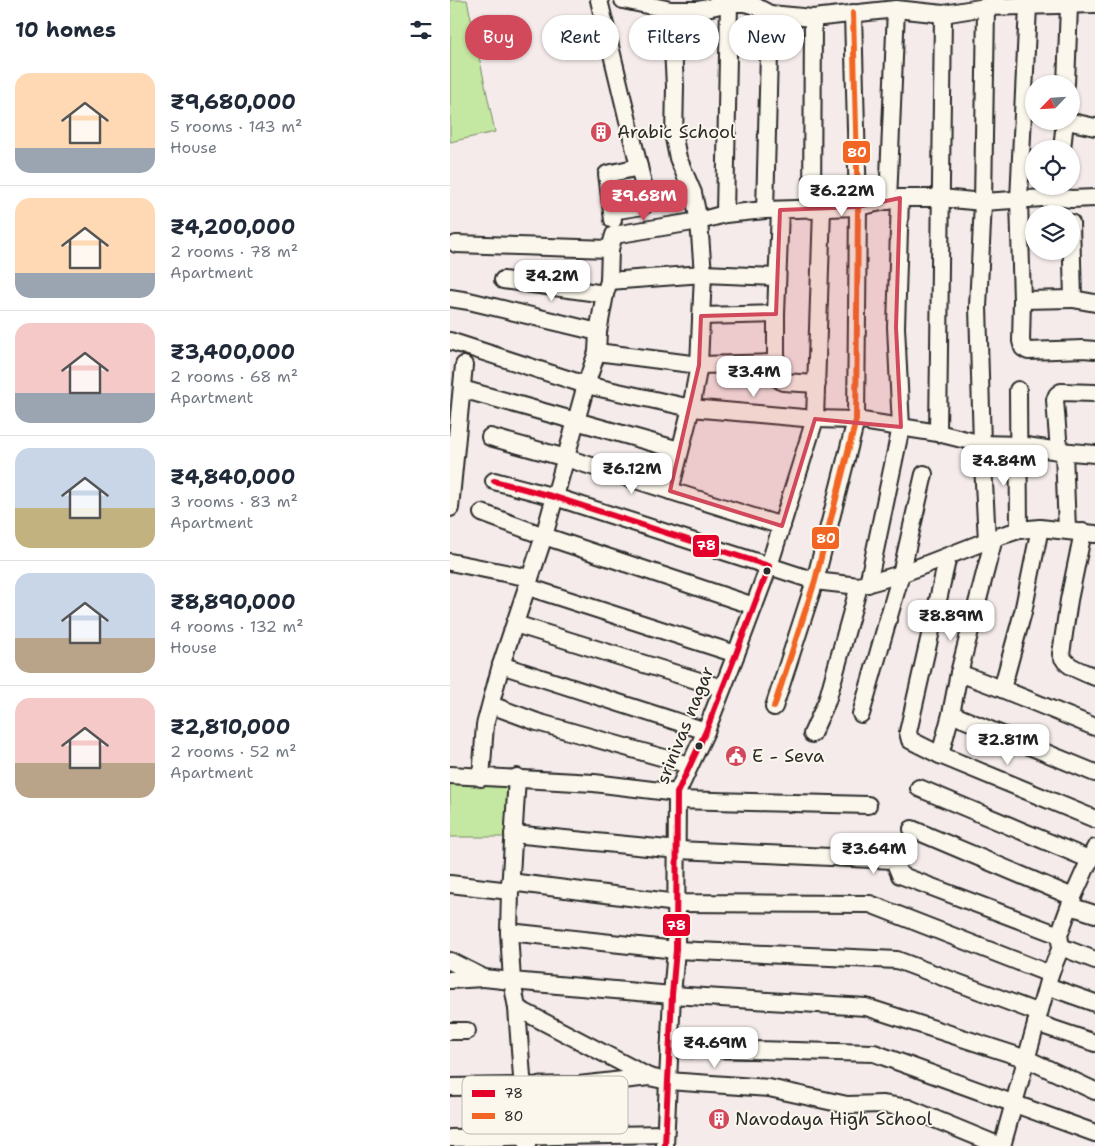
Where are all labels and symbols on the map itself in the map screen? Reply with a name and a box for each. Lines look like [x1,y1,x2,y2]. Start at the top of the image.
north arrow [1025,75,1080,130]
building icon: Arabic School [589,120,613,144]
place label: Arabic School [617,120,736,144]
line badge: 80 [842,140,871,164]
text: 80 [847,143,867,161]
pin: ₹6.22M [801,174,883,217]
pin: ₹9.68M [603,180,685,222]
pin: ₹4.2M [517,260,587,302]
pin: ₹3.4M [719,356,789,398]
pin: ₹4.84M [963,444,1045,487]
pin: ₹6.12M [591,452,673,495]
line badge: 80 [811,526,840,550]
text: 80 [816,529,836,547]
line badge: 78 [692,534,720,558]
text: 78 [696,536,716,554]
unlabelled marker [762,566,772,576]
pin: ₹8.89M [910,600,992,642]
street label: srinivas nagar [650,663,720,787]
pin: ₹2.81M [967,724,1049,766]
unlabelled marker [694,741,704,751]
public building icon: E - Seva [724,744,748,768]
place label: E - Seva [752,744,824,768]
pin: ₹3.64M [833,832,915,875]
line badge: 78 [662,913,691,937]
text: 78 [666,916,686,934]
pin: ₹4.69M [674,1026,756,1069]
legend [462,1076,628,1134]
text: 78 [504,1084,523,1102]
text: 80 [504,1107,523,1125]
building icon: Navodaya High School [707,1107,731,1131]
place label: Navodaya High School [735,1107,933,1131]

